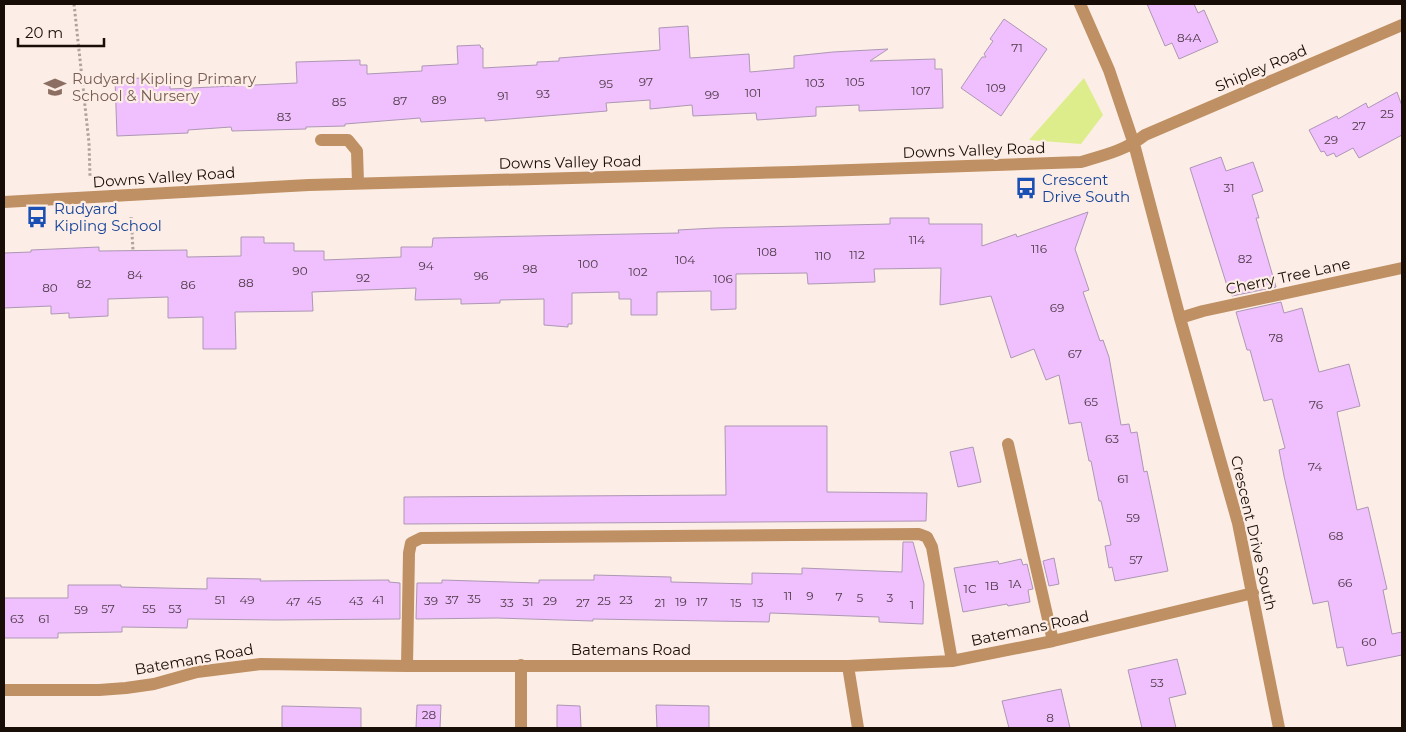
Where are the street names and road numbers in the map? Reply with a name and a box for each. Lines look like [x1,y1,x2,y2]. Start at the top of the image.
street label: Shipley Road [1212,40,1310,96]
street label: Downs Valley Road [902,138,1046,162]
street label: Downs Valley Road [498,151,642,173]
street label: Downs Valley Road [92,163,236,191]
street label: Cherry Tree Lane [1224,254,1352,298]
street label: Crescent Drive South [1227,454,1281,612]
street label: Batemans Road [969,606,1091,650]
street label: Batemans Road [133,639,255,679]
street label: Batemans Road [571,640,691,659]

